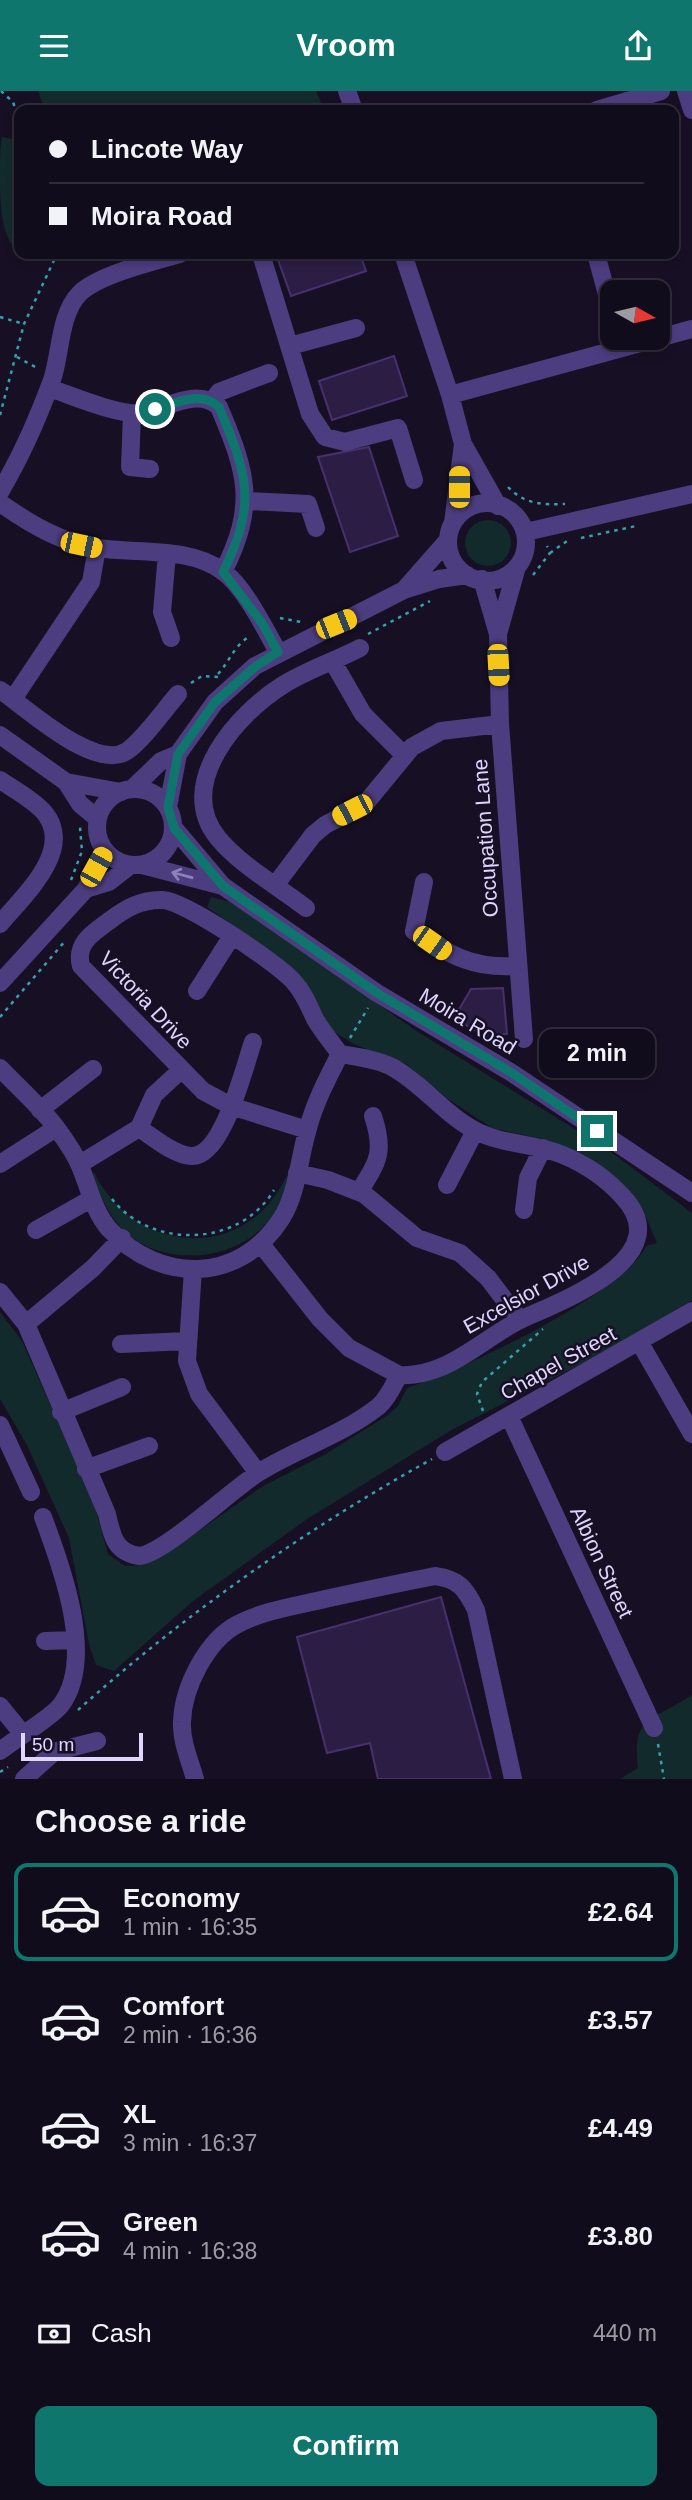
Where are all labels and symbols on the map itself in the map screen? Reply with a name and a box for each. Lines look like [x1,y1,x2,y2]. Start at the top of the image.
north arrow [600,280,670,350]
route start [139,393,171,425]
car [449,466,470,508]
car [59,530,104,560]
car [313,606,360,642]
car [487,643,510,687]
street label: Occupation Lane [468,758,502,918]
car [329,791,376,829]
car [77,844,116,890]
one-way arrow [171,868,193,881]
car [409,922,456,964]
street label: Victoria Drive [95,947,197,1053]
street label: Moira Road [416,983,520,1059]
callout: 2 min [539,1030,655,1079]
route end [581,1115,613,1147]
street label: Excelsior Drive [459,1250,593,1338]
street label: Chapel Street [496,1322,620,1404]
street label: Albion Street [566,1503,638,1621]
scale bar [21,1730,144,1762]

